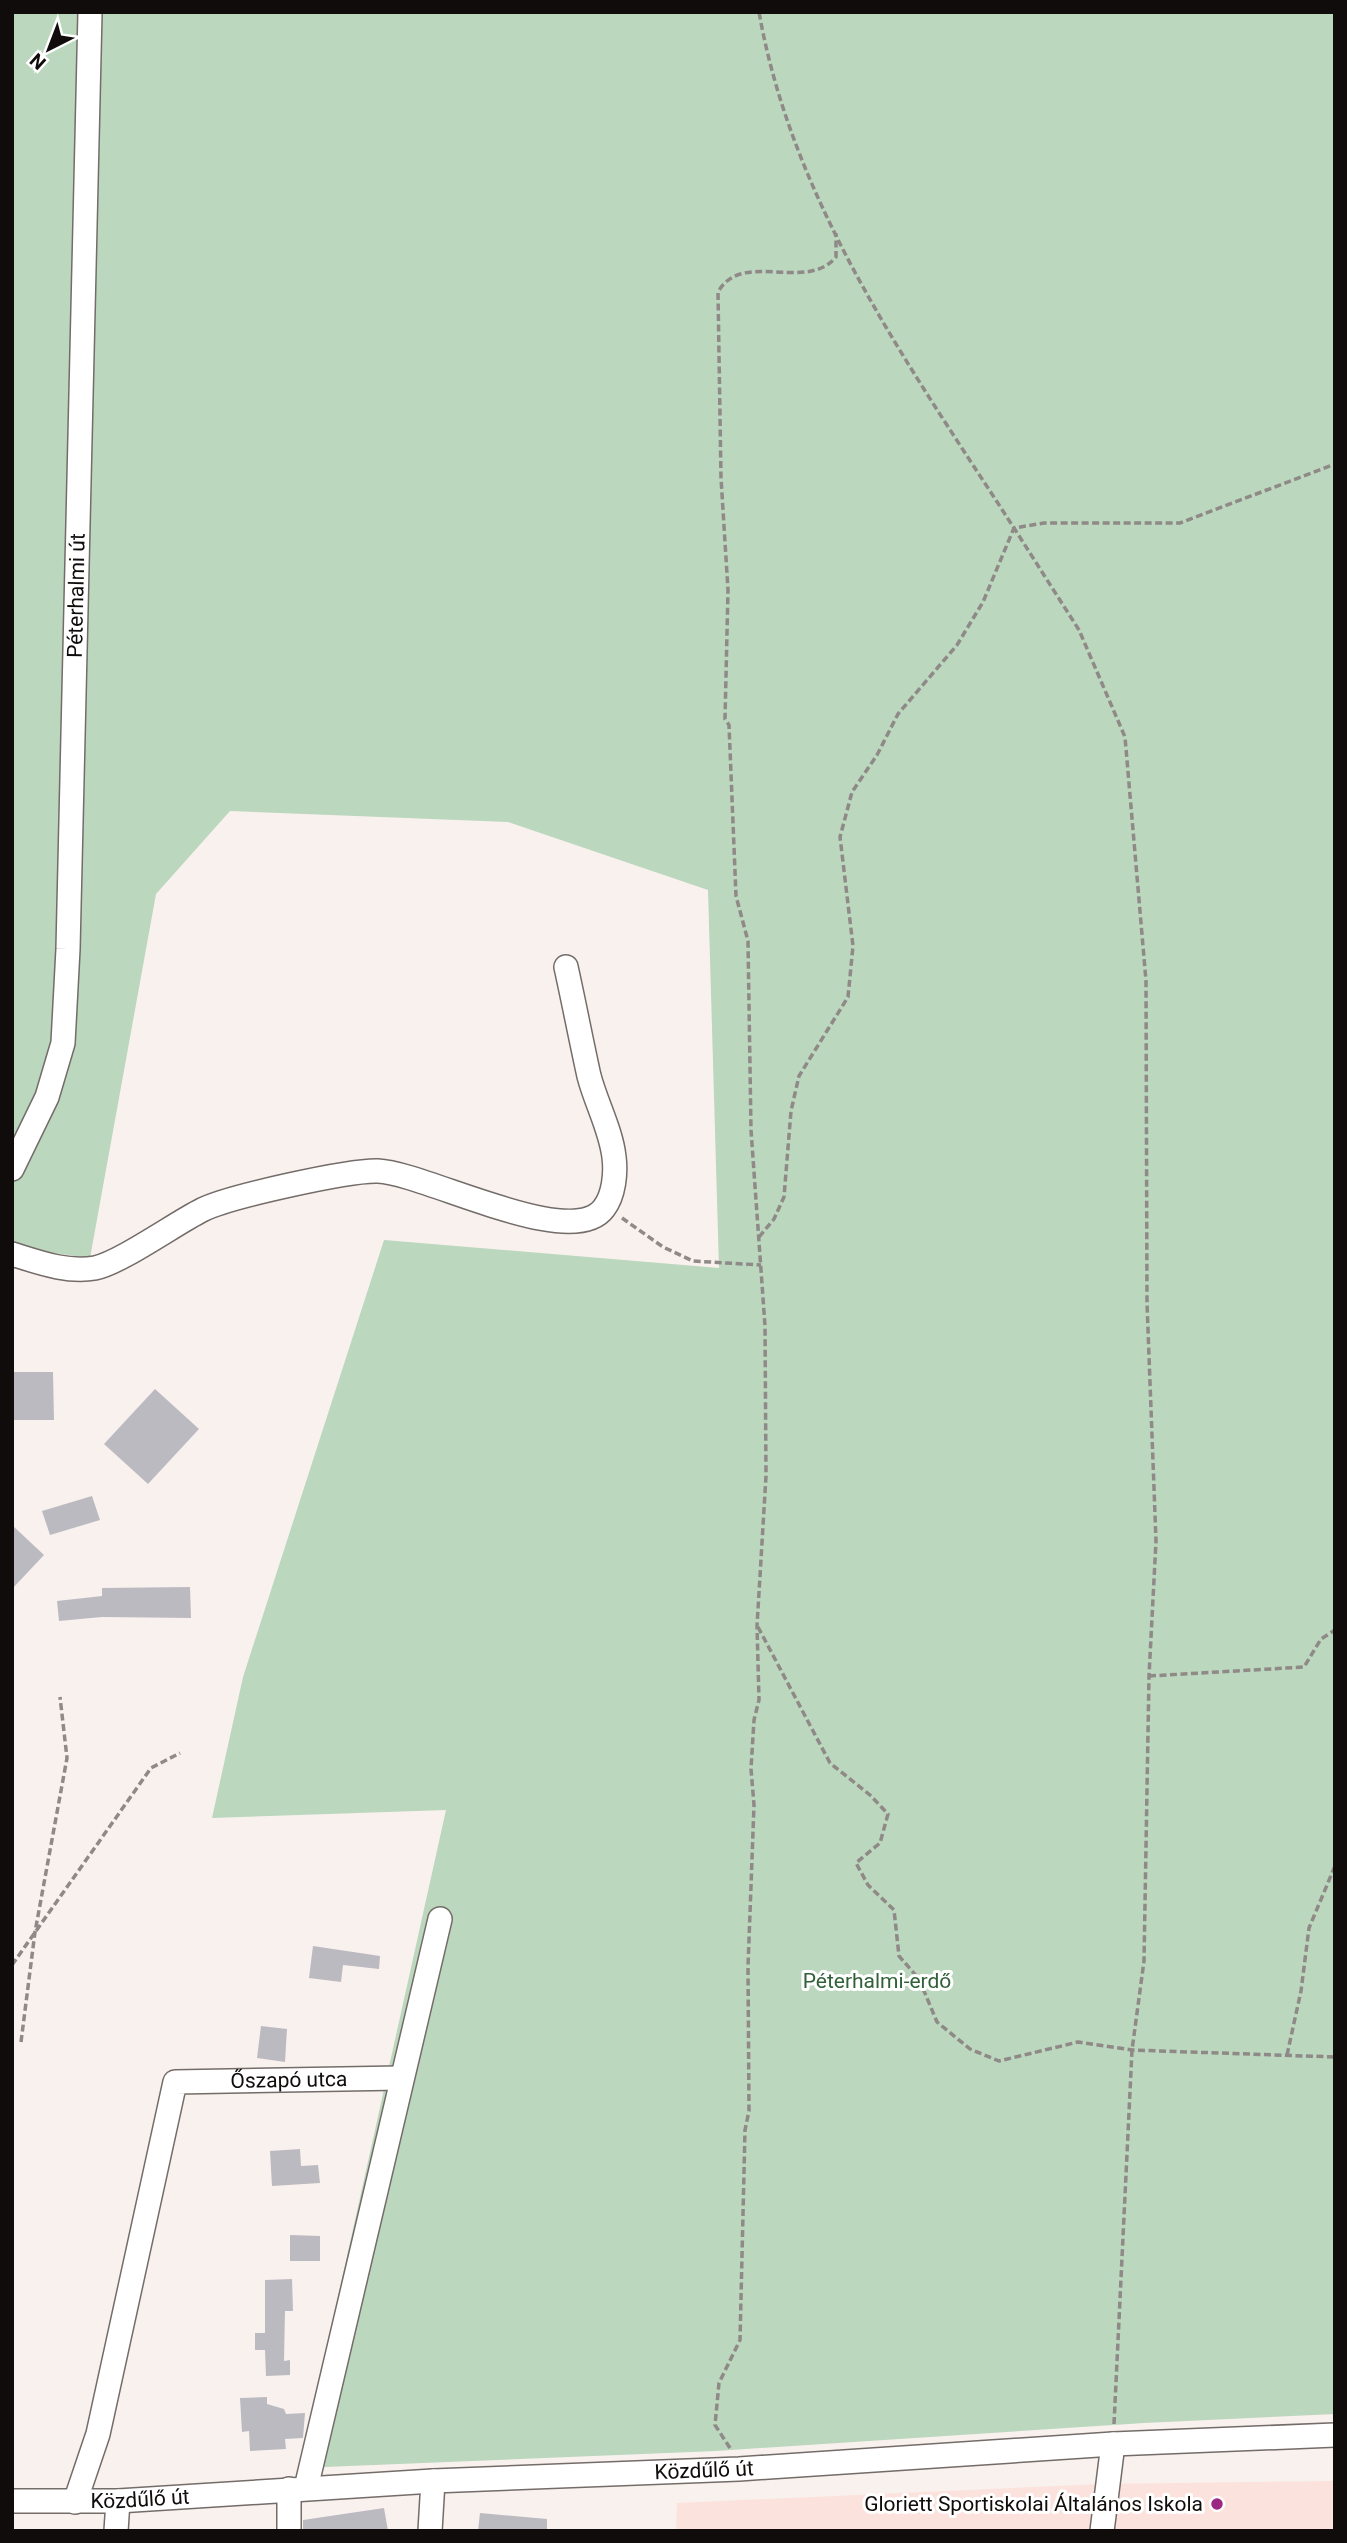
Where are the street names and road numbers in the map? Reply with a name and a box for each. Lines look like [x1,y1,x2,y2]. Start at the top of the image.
street label: Péterhalmi út [63,533,90,658]
street label: Őszapó utca [230,2067,348,2093]
street label: Közdűlő út [654,2456,755,2484]
street label: Közdűlő út [90,2484,190,2513]

